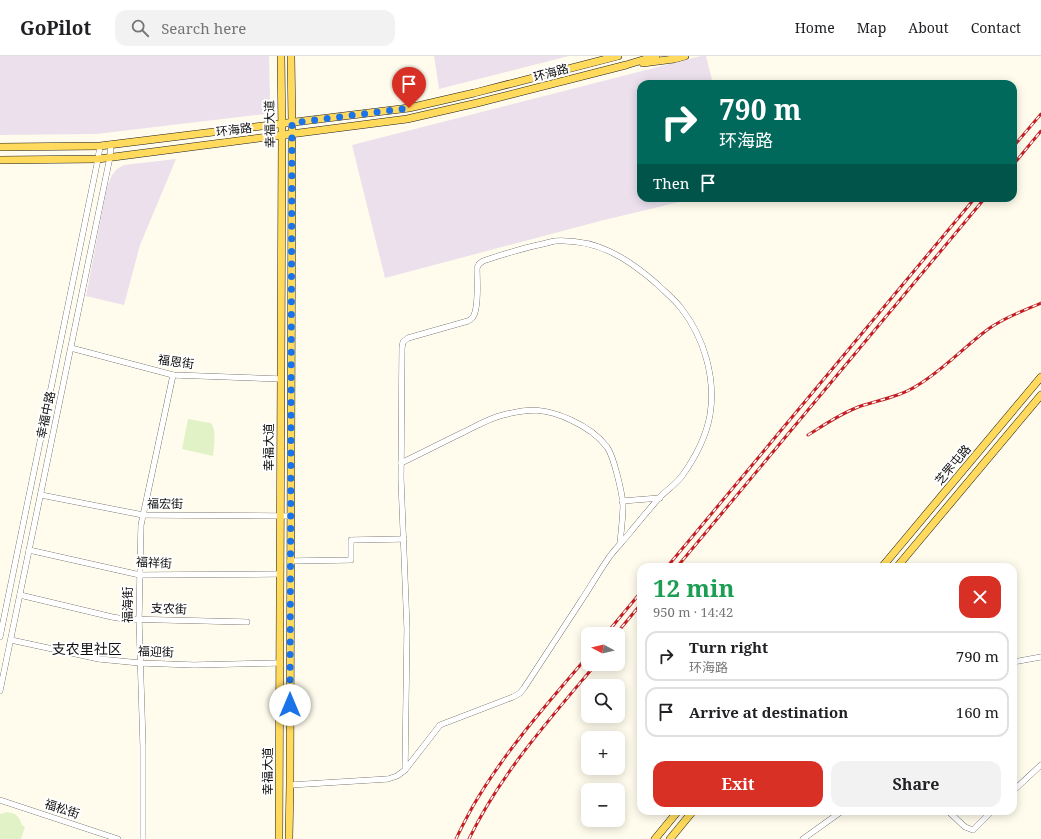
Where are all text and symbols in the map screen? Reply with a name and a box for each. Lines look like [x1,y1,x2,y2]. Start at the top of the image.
search box [115,10,395,46]
text: GoPilot [20,15,91,41]
icon: search [129,17,151,39]
text: Search here [161,18,246,38]
text: Home [795,18,835,37]
text: Map [857,18,886,37]
text: About [908,18,949,37]
text: Contact [971,18,1021,37]
street label: 环海路 [531,60,570,85]
pin [392,67,426,108]
icon: arrive [398,73,420,95]
text: 790 m [719,90,801,128]
icon: right [653,96,705,148]
street label: 幸福大道 [261,100,278,148]
street label: 环海路 [215,119,253,140]
text: 环海路 [719,128,773,152]
icon: arrive [697,172,719,194]
text: Then [653,173,689,193]
street label: 福恩街 [157,351,195,372]
street label: 幸福中路 [32,390,59,440]
street label: 幸福大道 [260,423,277,471]
street label: 芝罘屯路 [931,441,975,489]
street label: 福宏街 [147,495,183,512]
street label: 福祥街 [136,553,172,572]
text: 12 min [653,571,734,604]
button: close [959,576,1001,618]
street label: 福海街 [119,587,136,623]
street label: 支农街 [151,599,187,618]
text: 950 m · 14:42 [653,603,733,621]
north arrow [581,627,625,671]
map controls [581,627,625,827]
text: Turn right [689,637,768,657]
district label: 支农里社区 [52,639,122,658]
street label: 福迎街 [138,642,174,661]
icon: right [655,645,677,667]
text: 790 m [956,646,999,666]
text: 环海路 [689,658,728,676]
button: search [581,679,625,723]
position arrow [269,684,311,726]
icon: arrive [655,701,677,723]
text: Arrive at destination [689,702,848,722]
text: 160 m [956,702,999,722]
button: + [581,731,625,775]
street label: 幸福大道 [259,747,276,795]
button: Exit [653,761,823,807]
button: Share [831,761,1001,807]
button: − [581,783,625,827]
street label: 福松街 [42,795,82,822]

